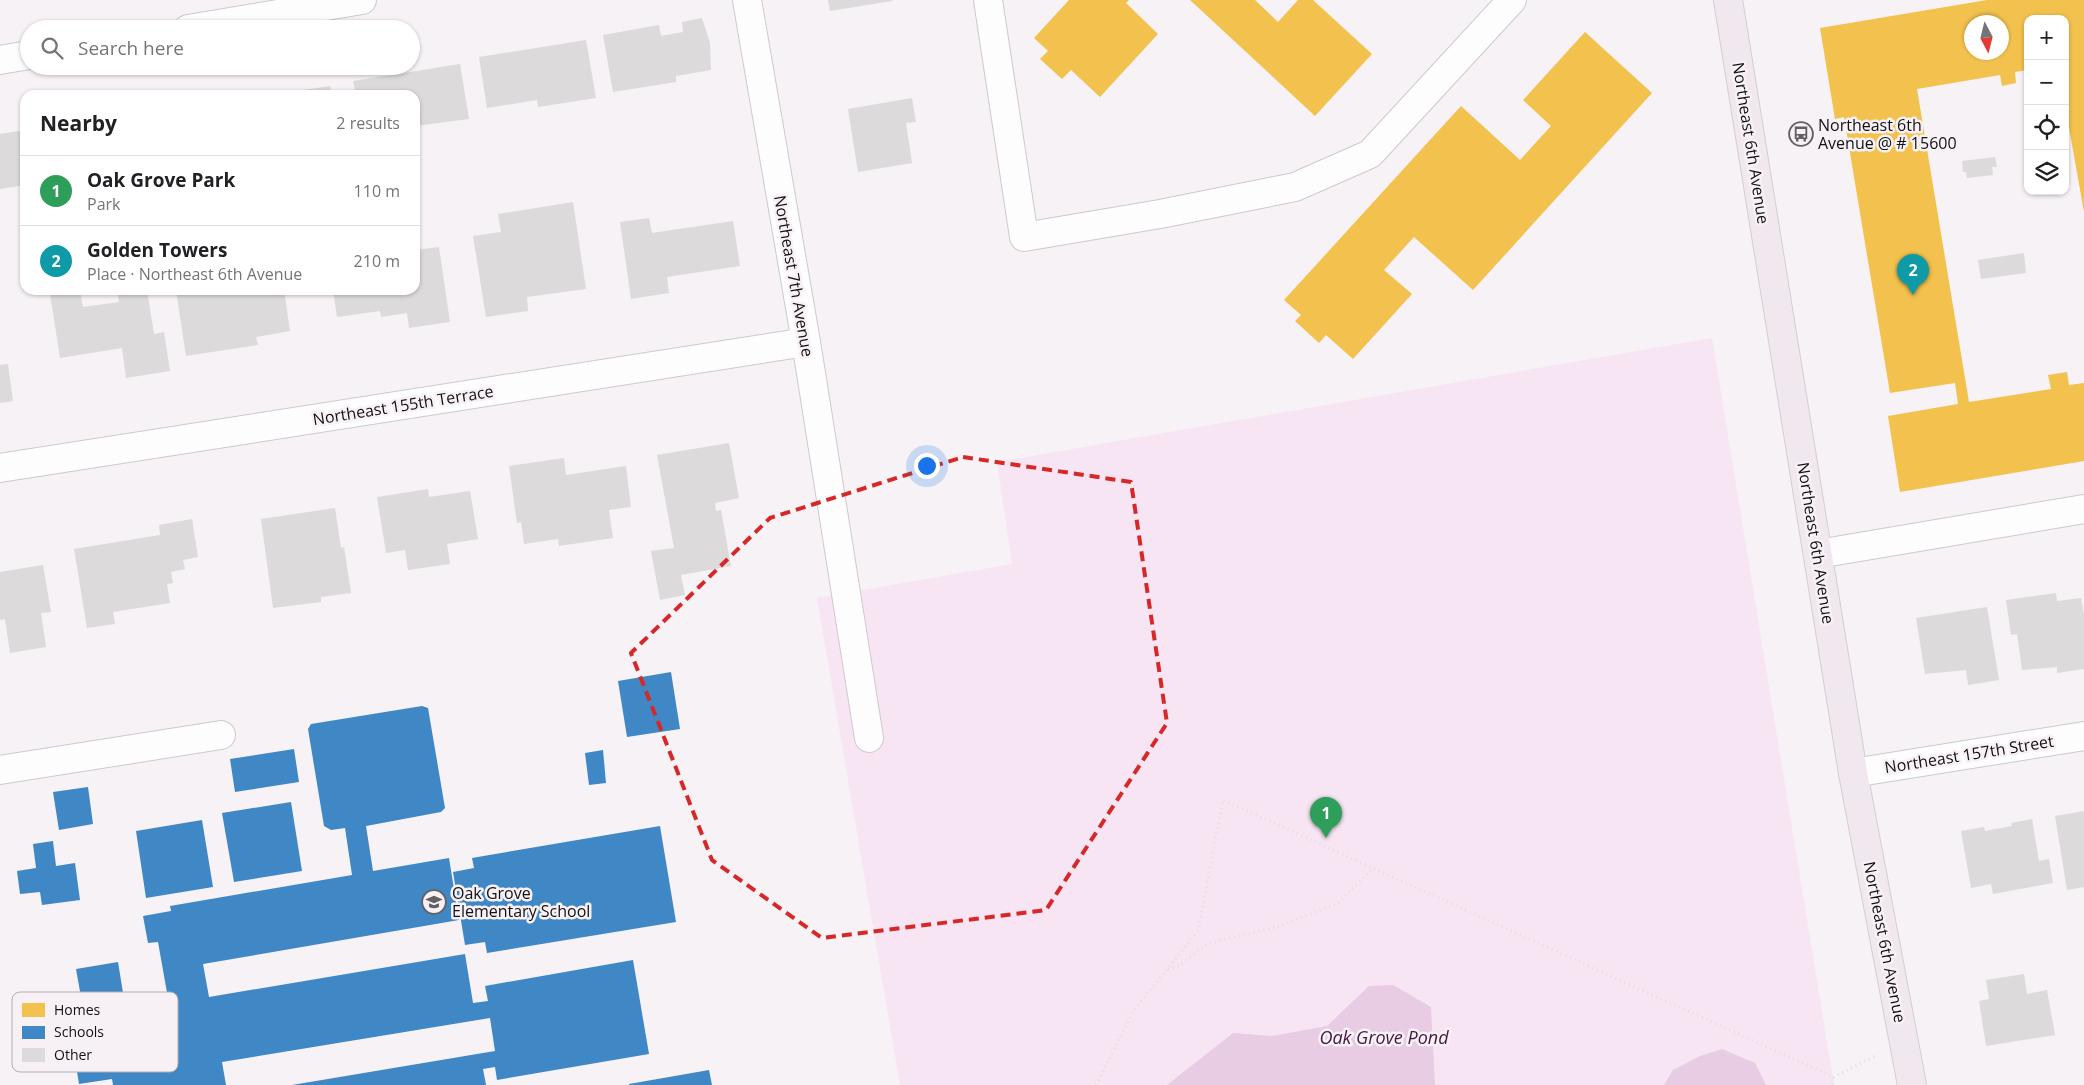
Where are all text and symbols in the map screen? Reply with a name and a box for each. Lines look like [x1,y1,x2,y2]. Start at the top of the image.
north arrow [1964,15,2009,60]
map controls [2024,15,2069,195]
button: + [2024,15,2069,60]
search box [20,20,420,75]
icon: search [38,34,66,62]
text: Search here [78,35,184,61]
street label: Northeast 6th Avenue [1727,60,1775,226]
button: − [2024,60,2069,105]
button: locate [2024,105,2069,150]
text: Nearby [40,109,117,137]
text: 2 results [336,112,400,134]
place label: Northeast 6th Avenue @ # 15600 [1818,114,1957,154]
bus stop icon: Northeast 6th Avenue @ # 15600 [1788,121,1814,147]
button: layers [2024,150,2069,195]
text: Oak Grove Park [87,167,235,193]
text: 1 [51,180,61,202]
text: 110 m [354,180,400,202]
text: Park [87,193,120,215]
street label: Northeast 7th Avenue [769,194,819,358]
text: Golden Towers [87,237,227,263]
text: 2 [51,250,61,272]
text: 210 m [354,250,400,272]
pin: 2 [1897,254,1929,295]
text: Place · Northeast 6th Avenue [87,263,302,285]
street label: Northeast 155th Terrace [311,380,495,430]
your location [914,453,940,479]
street label: Northeast 6th Avenue [1792,460,1840,626]
street label: Northeast 157th Street [1883,730,2055,778]
pin: 1 [1310,797,1342,838]
street label: Northeast 6th Avenue [1859,860,1911,1024]
place label: Oak Grove Elementary School [452,882,590,922]
school or university icon: Oak Grove Elementary School [421,889,447,915]
legend [12,992,178,1072]
text: Homes [54,1000,101,1019]
text: Schools [54,1022,104,1041]
water label: Oak Grove Pond [1319,1025,1449,1049]
text: Other [54,1045,92,1064]

